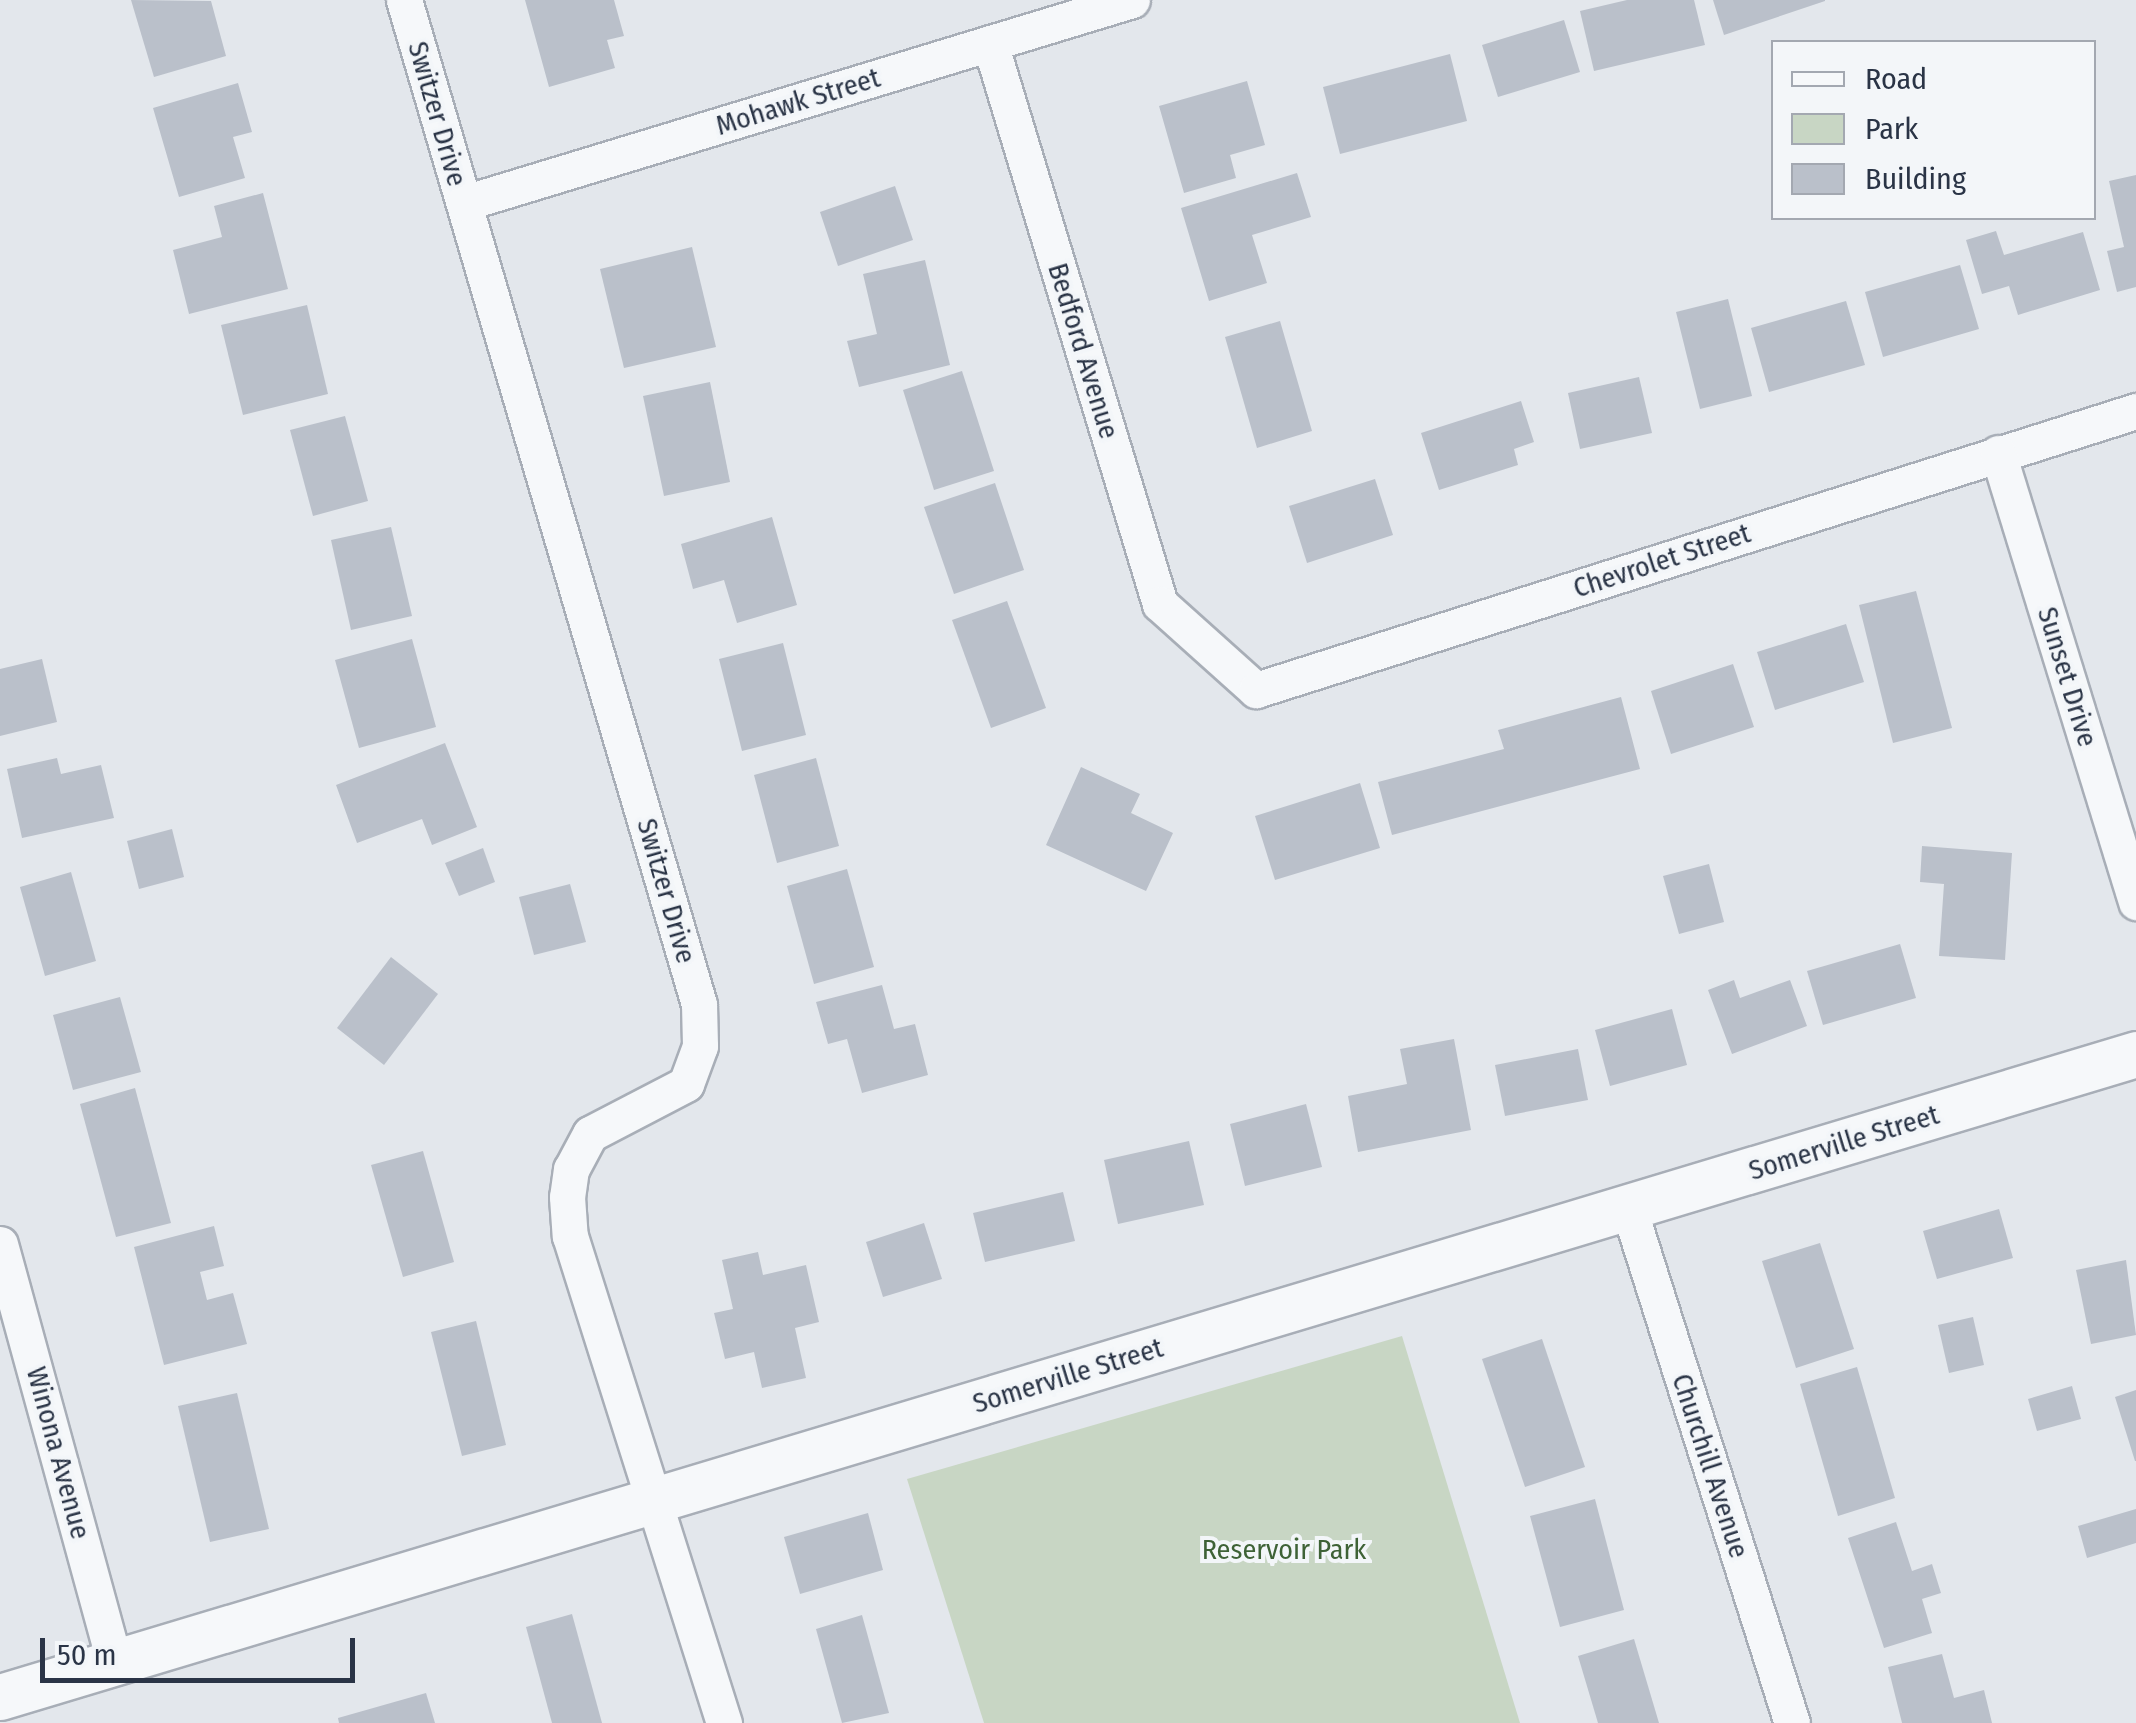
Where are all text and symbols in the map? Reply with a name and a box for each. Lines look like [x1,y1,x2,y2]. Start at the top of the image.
street label: Switzer Drive [400,38,474,190]
legend [1771,40,2096,220]
street label: Mohawk Street [712,61,884,143]
text: Road [1865,61,1927,97]
text: Park [1865,111,1918,147]
text: Building [1865,161,1966,197]
street label: Bedford Avenue [1040,259,1126,443]
street label: Chevrolet Street [1569,517,1755,605]
street label: Sunset Drive [2030,603,2104,751]
street label: Switzer Drive [629,815,703,967]
street label: Somerville Street [1745,1098,1943,1188]
street label: Somerville Street [969,1331,1167,1421]
street label: Winona Avenue [19,1363,97,1543]
street label: Churchill Avenue [1664,1370,1756,1562]
park label: Reservoir Park [1202,1533,1366,1567]
scale bar [45,1618,360,1680]
text: 50 m [57,1637,117,1673]

